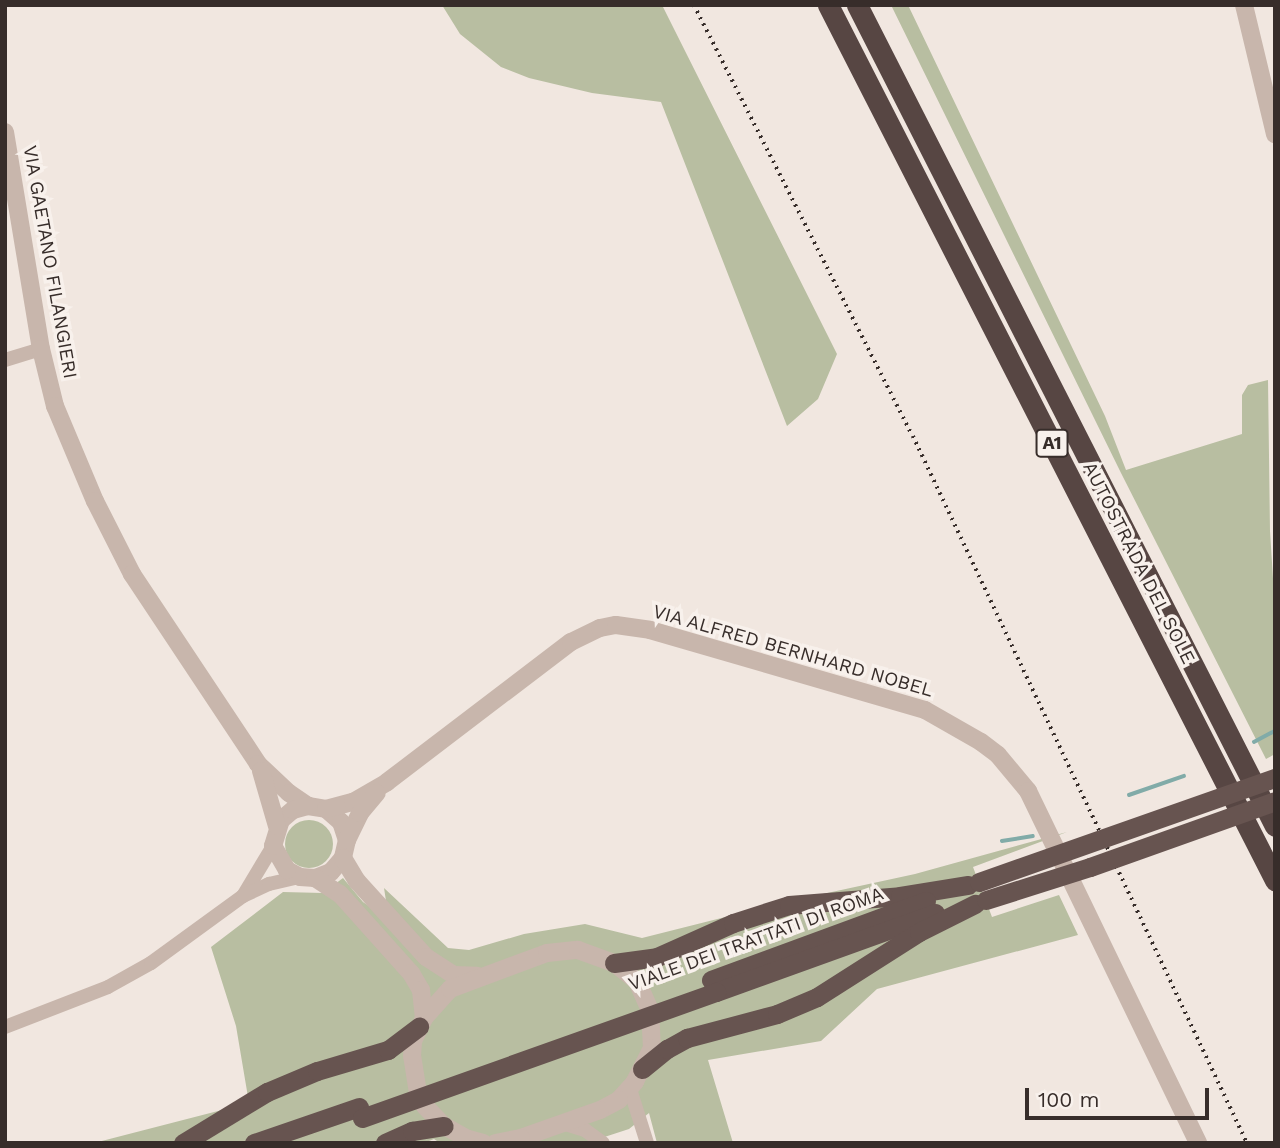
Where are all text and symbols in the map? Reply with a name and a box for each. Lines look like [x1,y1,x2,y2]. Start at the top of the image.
street label: VIA GAETANO FILANGIERI [18,143,82,381]
road number: A1 [1034,428,1070,458]
street label: AUTOSTRADA DEL SOLE [1078,458,1200,668]
street label: VIA ALFRED BERNHARD NOBEL [650,600,936,702]
street label: VIALE DEI TRATTATI DI ROMA [625,882,887,996]
scale bar [1028,1074,1212,1118]
text: 100 m [1038,1087,1100,1112]

